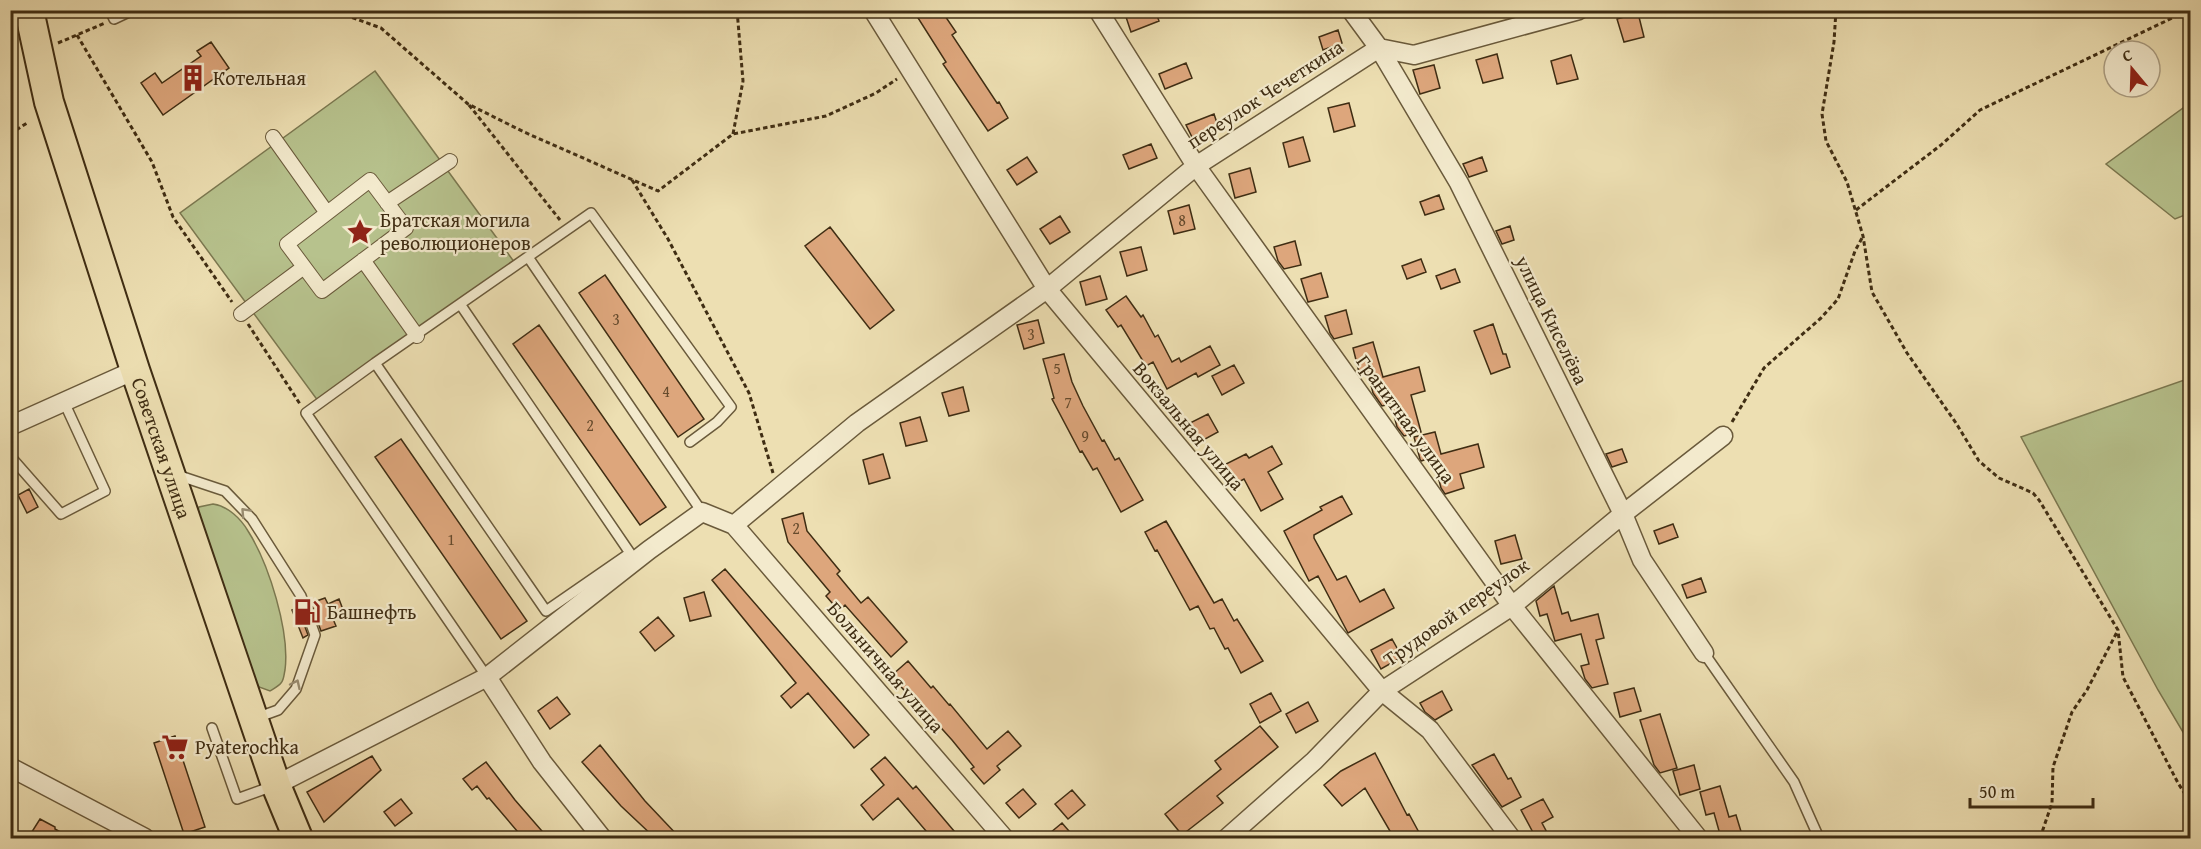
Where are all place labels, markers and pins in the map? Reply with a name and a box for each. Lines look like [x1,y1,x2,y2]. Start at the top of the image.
building icon: Котельная [178,63,208,93]
place label: Котельная [213,63,306,92]
place label: Братская могила революционеров [380,205,531,257]
place icon: Братская могила революционеров [345,217,375,247]
fuel station icon: Башнефть [292,597,322,627]
place label: Башнефть [327,597,417,626]
supermarket icon: Pyaterochka [160,732,190,762]
place label: Pyaterochka [195,732,299,761]

